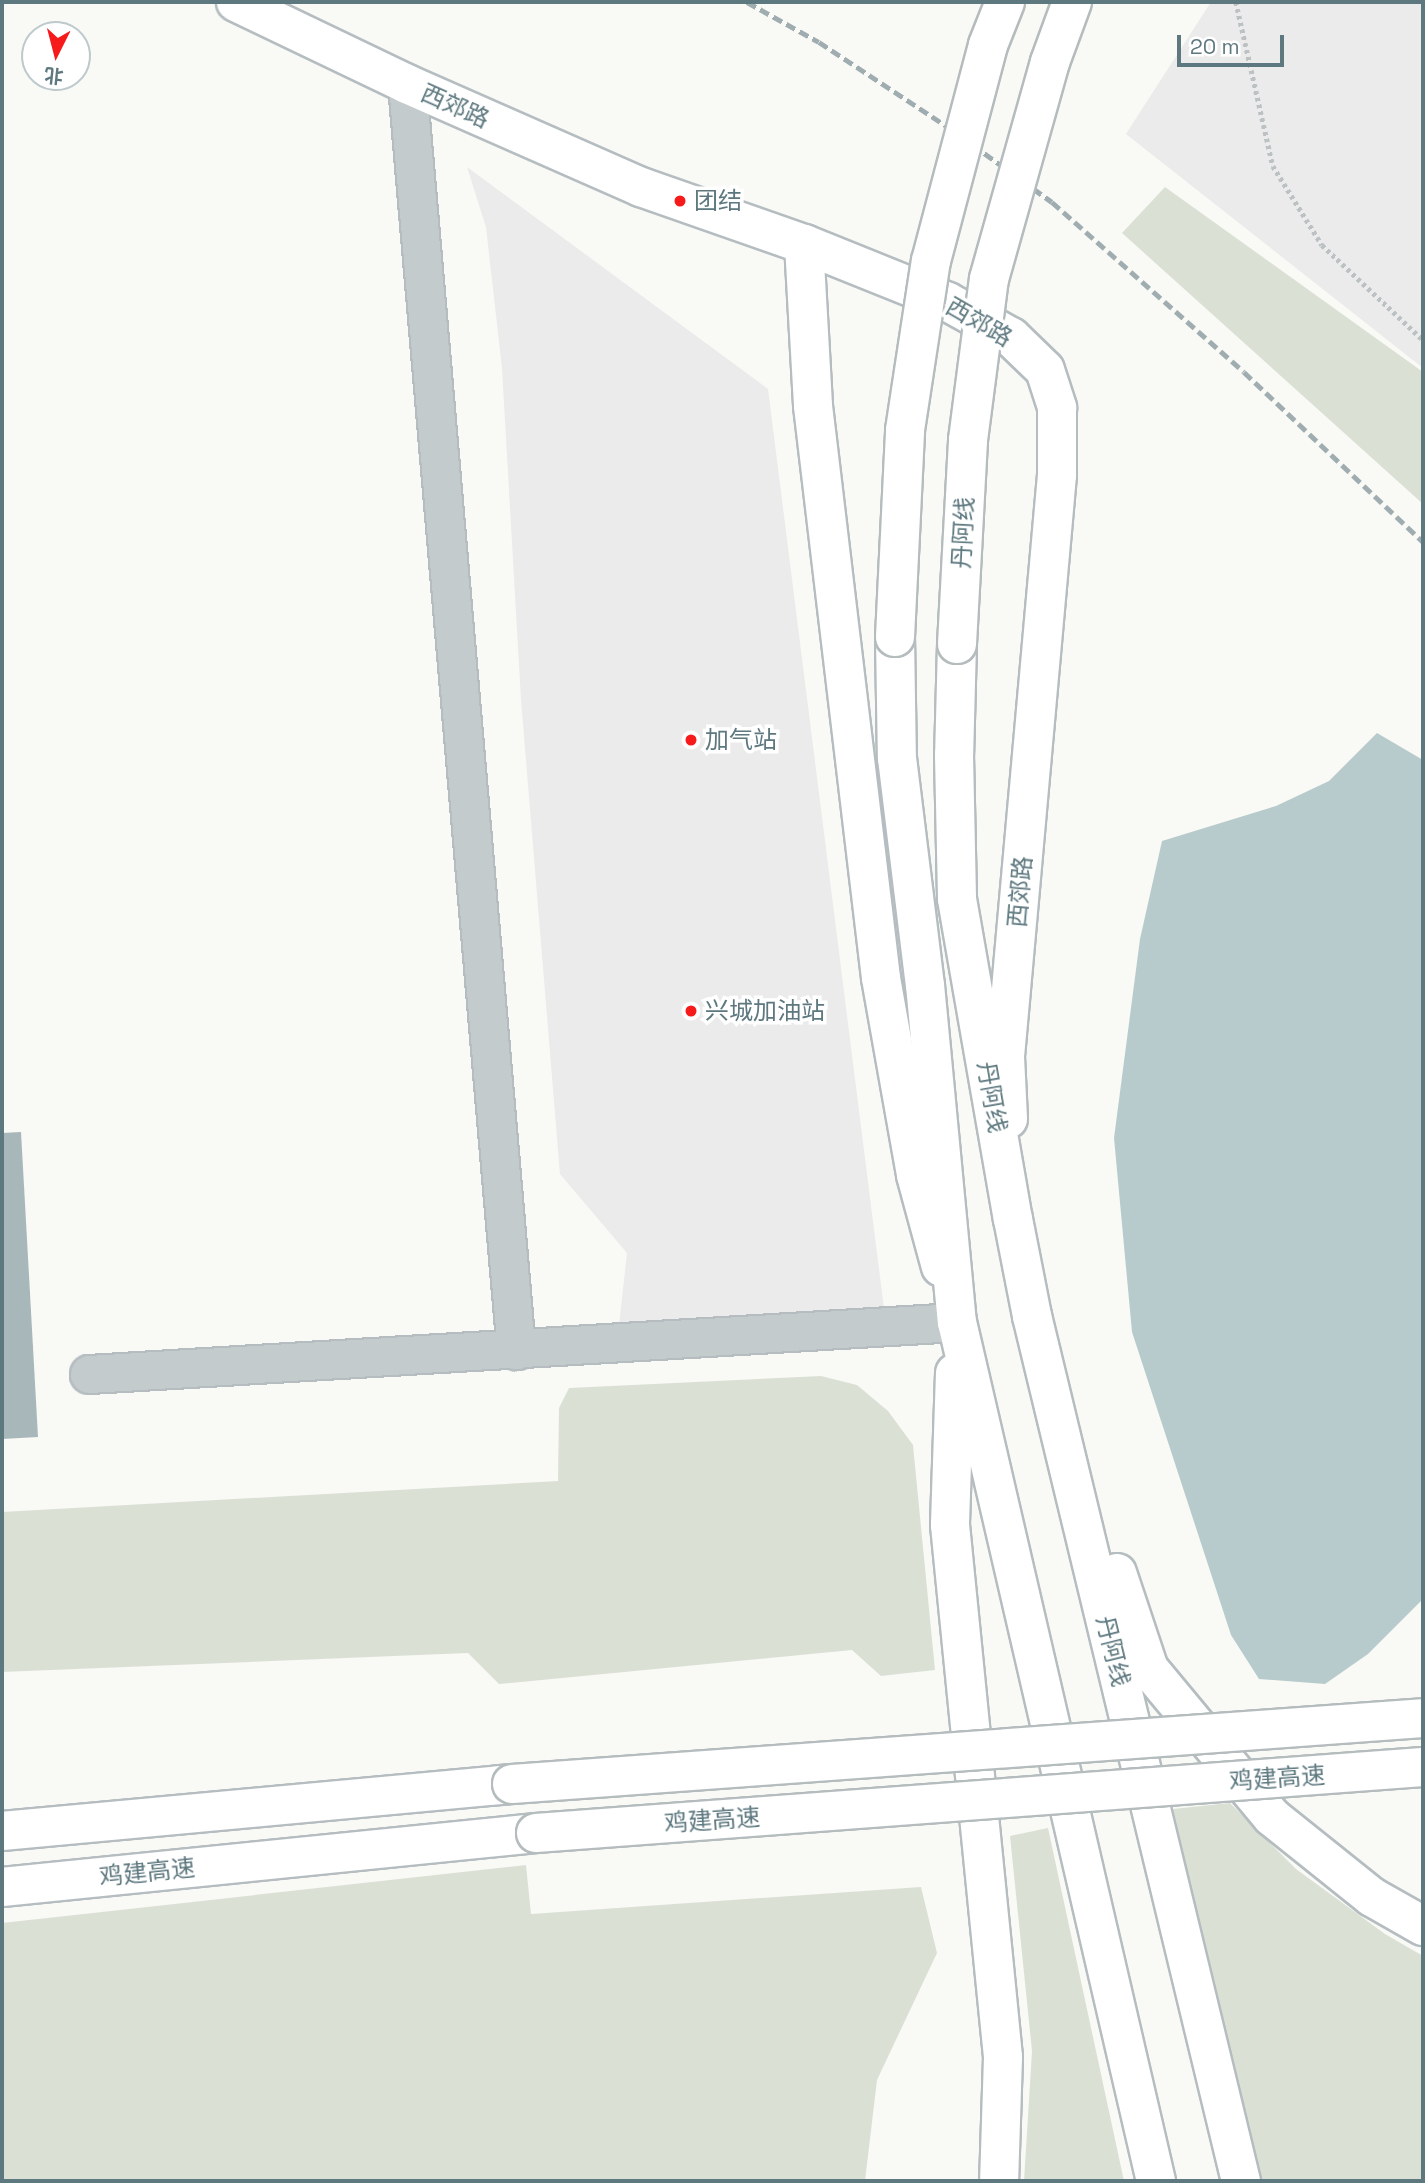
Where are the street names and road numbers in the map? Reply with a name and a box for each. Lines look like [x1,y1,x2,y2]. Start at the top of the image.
street label: 西郊路 [416,78,494,134]
street label: 西郊路 [941,292,1017,352]
street label: 丹阿线 [947,496,979,570]
street label: 西郊路 [1003,855,1037,929]
street label: 丹阿线 [972,1059,1012,1135]
street label: 丹阿线 [1090,1613,1136,1689]
street label: 鸡建高速 [1228,1760,1326,1796]
street label: 鸡建高速 [663,1802,761,1838]
street label: 鸡建高速 [98,1853,196,1891]

